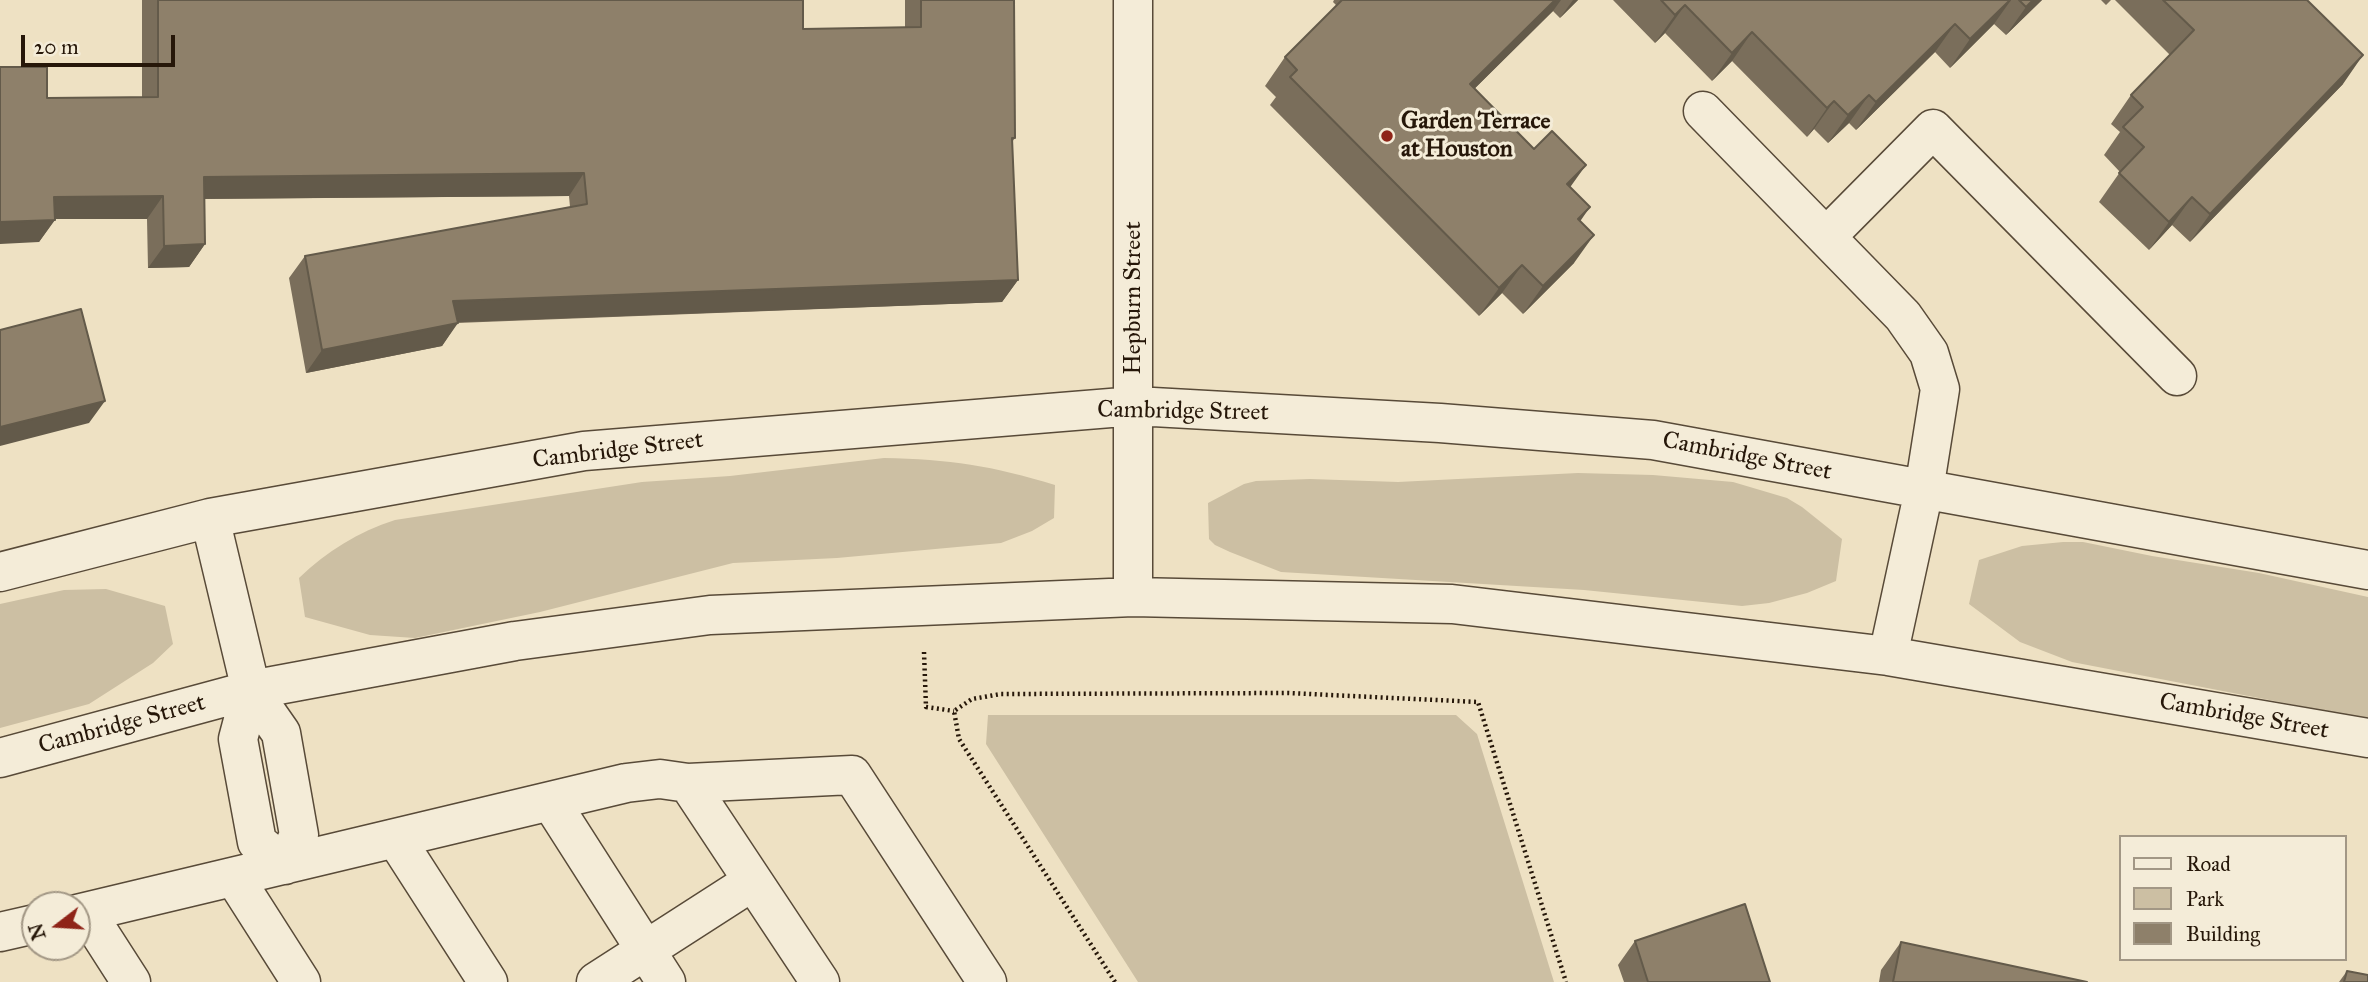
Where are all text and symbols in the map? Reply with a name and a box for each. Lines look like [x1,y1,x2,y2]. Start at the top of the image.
scale bar [24,21,178,65]
text: 20 m [34,34,79,60]
place label: Garden Terrace at Houston [1401,108,1551,164]
marker: Garden Terrace at Houston [1379,128,1395,144]
street label: Hepburn Street [1120,221,1148,375]
street label: Cambridge Street [1097,396,1269,428]
street label: Cambridge Street [531,426,705,476]
street label: Cambridge Street [1660,426,1834,488]
street label: Cambridge Street [2157,688,2331,746]
street label: Cambridge Street [35,689,209,761]
legend [2120,835,2347,961]
text: Road [2186,851,2231,877]
text: Park [2186,886,2224,912]
north arrow [21,891,91,961]
text: N [24,921,51,943]
text: Building [2186,921,2260,947]

